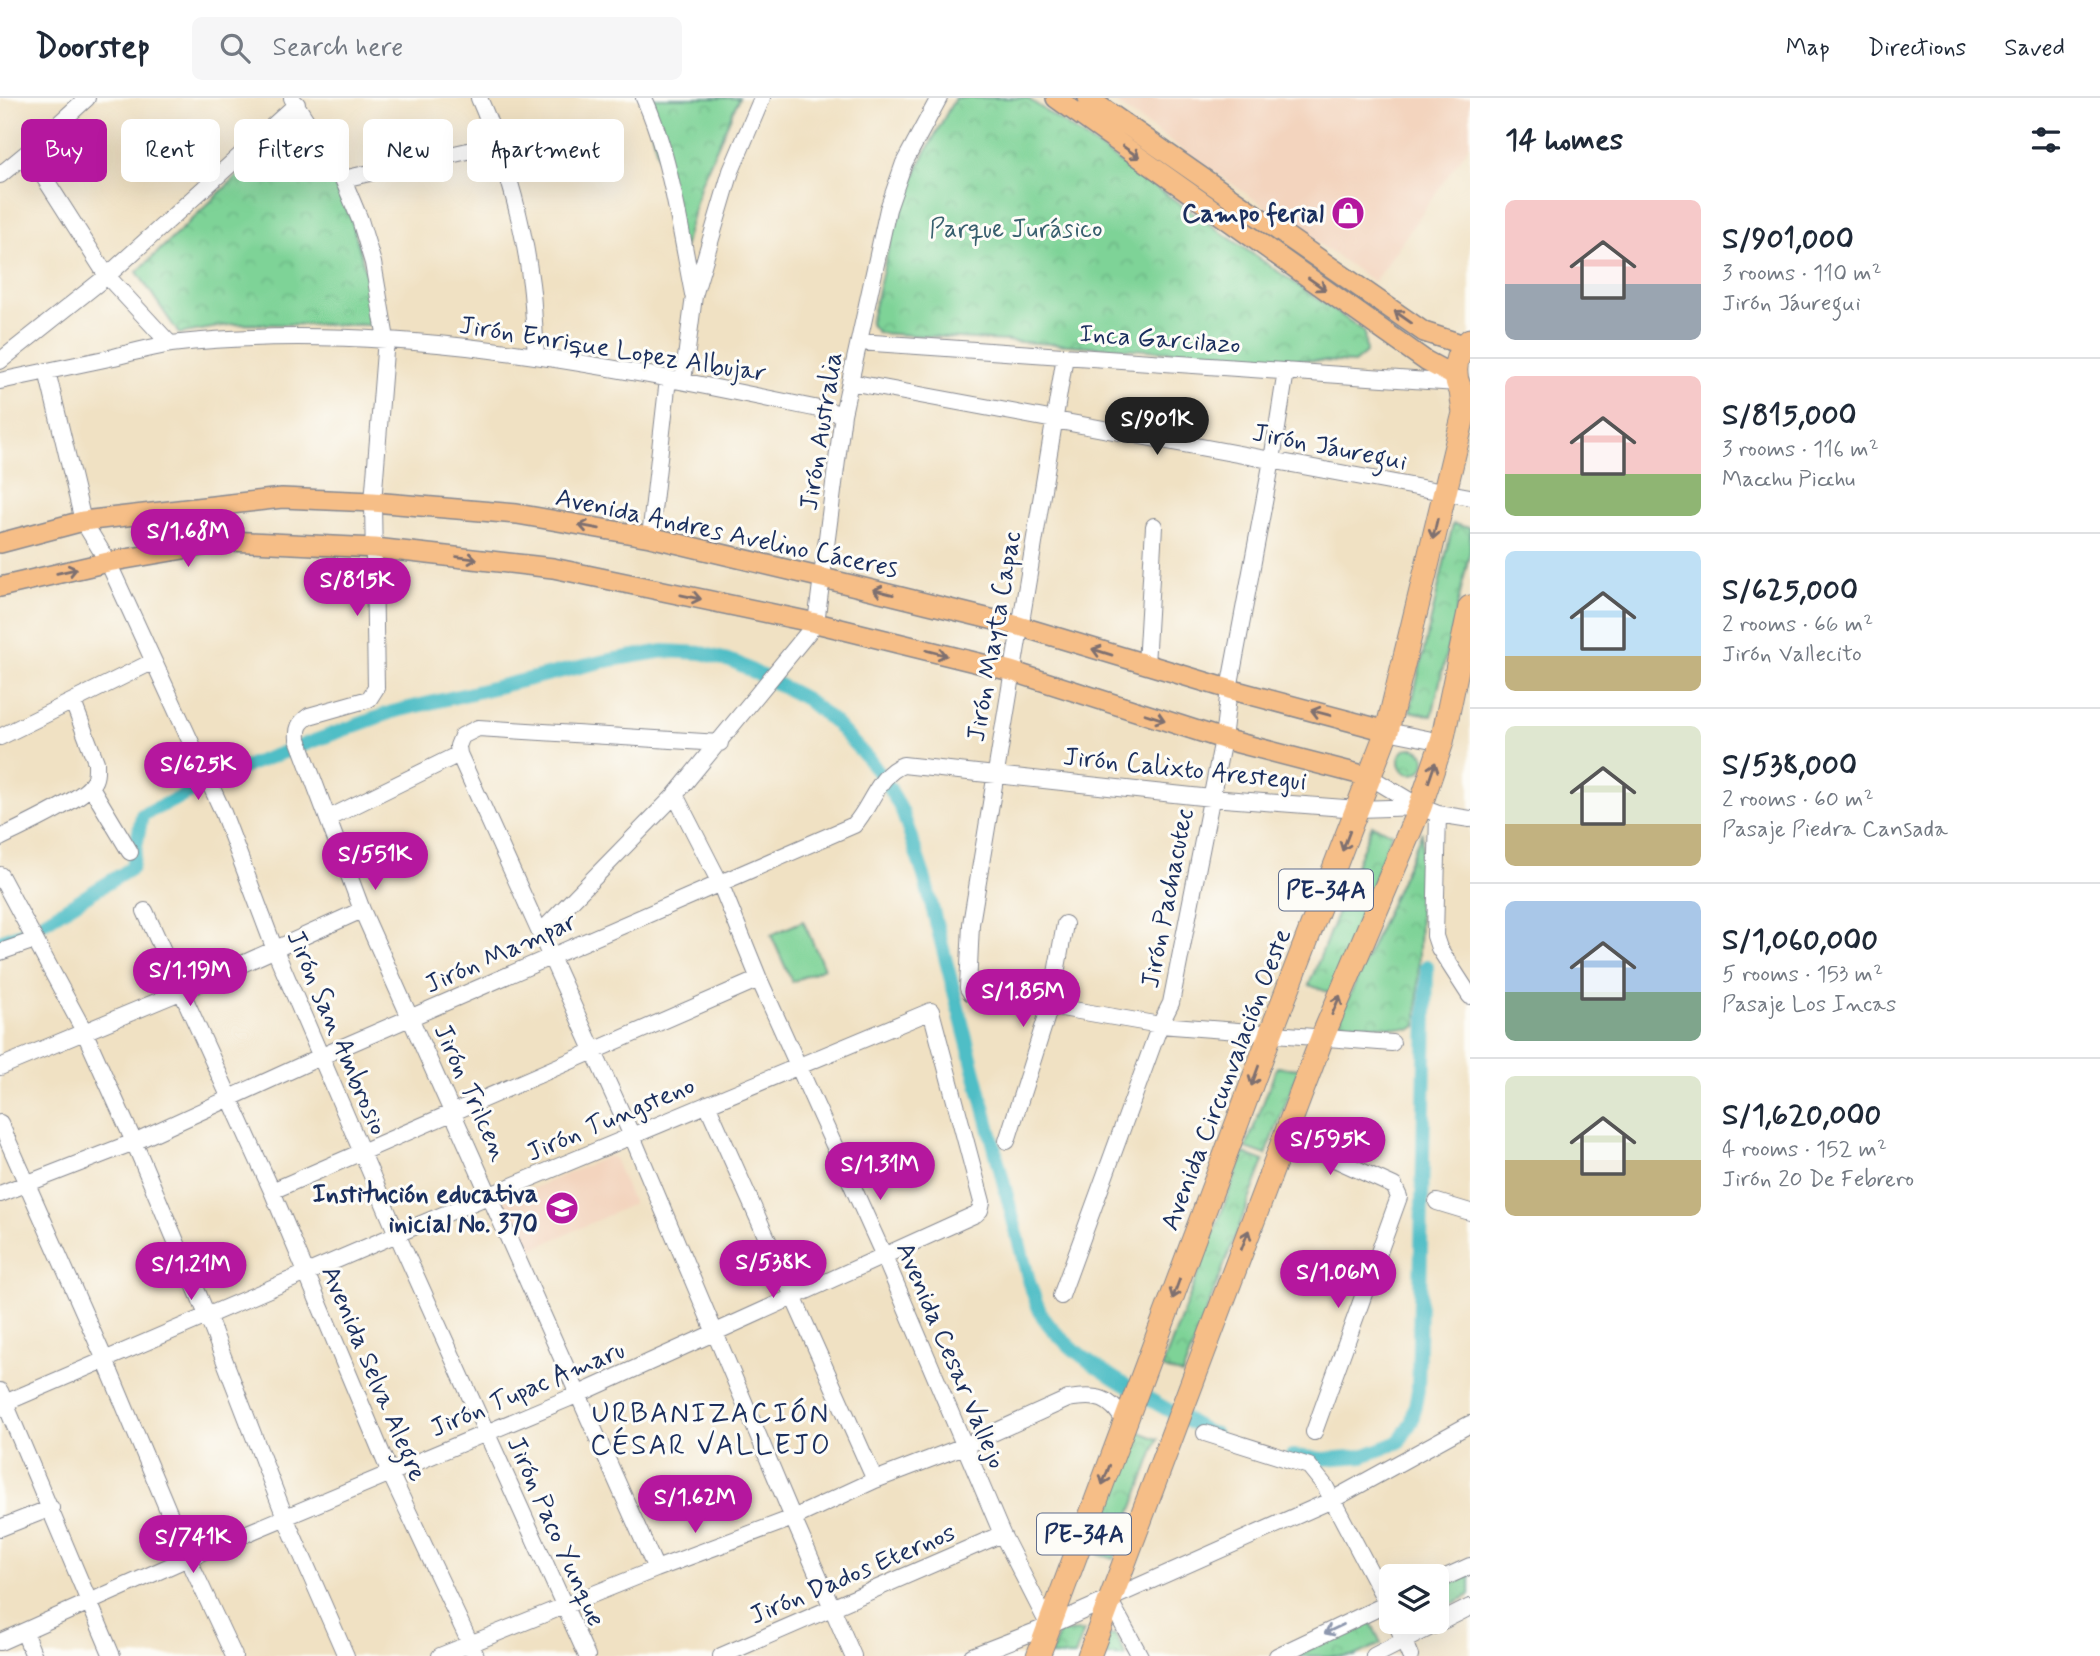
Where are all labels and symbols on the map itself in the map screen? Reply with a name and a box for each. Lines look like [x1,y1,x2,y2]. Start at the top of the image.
one-way arrow [1121,145,1140,159]
shop icon: Campo ferial [1329,194,1367,232]
place label: Campo ferial [1182,198,1324,232]
park label: Parque Jurásico [929,213,1103,247]
one-way arrow [1307,277,1326,291]
street label: Jirón Enrique Lopez Albujar [457,309,769,391]
one-way arrow [1394,310,1413,324]
street label: Inca Garcilazo [1078,317,1242,363]
street label: Jirón Australia [793,349,851,513]
pin: S/901K [1100,398,1214,457]
street label: Jirón Jáuregui [1249,416,1410,483]
street label: Avenida Andres Avelino Cáceres [552,481,901,587]
pin: S/1.68M [123,510,253,569]
one-way arrow [1428,517,1442,540]
one-way arrow [578,520,601,533]
street label: Jirón Mayta Capac [960,528,1030,744]
one-way arrow [455,552,478,565]
pin: S/815K [300,559,414,618]
one-way arrow [55,564,77,577]
one-way arrow [872,585,895,598]
one-way arrow [679,590,702,604]
one-way arrow [1092,644,1114,657]
one-way arrow [925,647,948,660]
one-way arrow [1310,706,1333,719]
one-way arrow [1143,712,1165,725]
street label: Jirón Calixto Arestegui [1061,740,1308,800]
pin: S/625K [141,742,255,802]
one-way arrow [1427,761,1439,783]
street label: Jirón Pachacutec [1134,806,1202,991]
one-way arrow [1338,829,1351,851]
pin: S/551K [318,832,432,892]
road number: PE-34A [1279,870,1373,910]
street label: Jirón Mampar [420,905,582,1002]
street label: Avenida Circunvalación Oeste [1154,924,1300,1235]
street label: Jirón San Ambrosio [278,925,395,1140]
pin: S/1.19M [125,948,255,1008]
pin: S/1.85M [958,970,1088,1029]
one-way arrow [1330,994,1343,1016]
street label: Jirón Trilcen [425,1019,516,1167]
one-way arrow [1247,1064,1260,1086]
street label: Jirón Tungsteno [522,1069,700,1171]
pin: S/595K [1273,1118,1387,1177]
pin: S/1.31M [815,1142,945,1202]
place label: Institución educativa inicial No. 370 [312,1178,538,1242]
school or university icon: Institución educativa inicial No. 370 [543,1189,581,1227]
one-way arrow [1240,1229,1252,1251]
street label: Avenida Cesar Vallejo [887,1237,1013,1474]
pin: S/538K [716,1240,830,1300]
pin: S/1.21M [126,1242,256,1302]
pin: S/1.06M [1273,1250,1403,1310]
street label: Avenida Selva Alegre [310,1261,434,1488]
one-way arrow [1169,1278,1181,1300]
street label: Jirón Tupac Amaru [425,1334,630,1446]
district label: URBANIZACIÓN CÉSAR VALLEJO [590,1396,832,1465]
street label: Jirón Paco Yunque [498,1431,612,1632]
one-way arrow [1098,1464,1111,1486]
pin: S/1.62M [630,1476,760,1535]
road number: PE-34A [1037,1514,1131,1554]
pin: S/741K [136,1516,250,1575]
street label: Jirón Dados Eternos [745,1516,961,1634]
one-way arrow [1324,1623,1345,1636]

